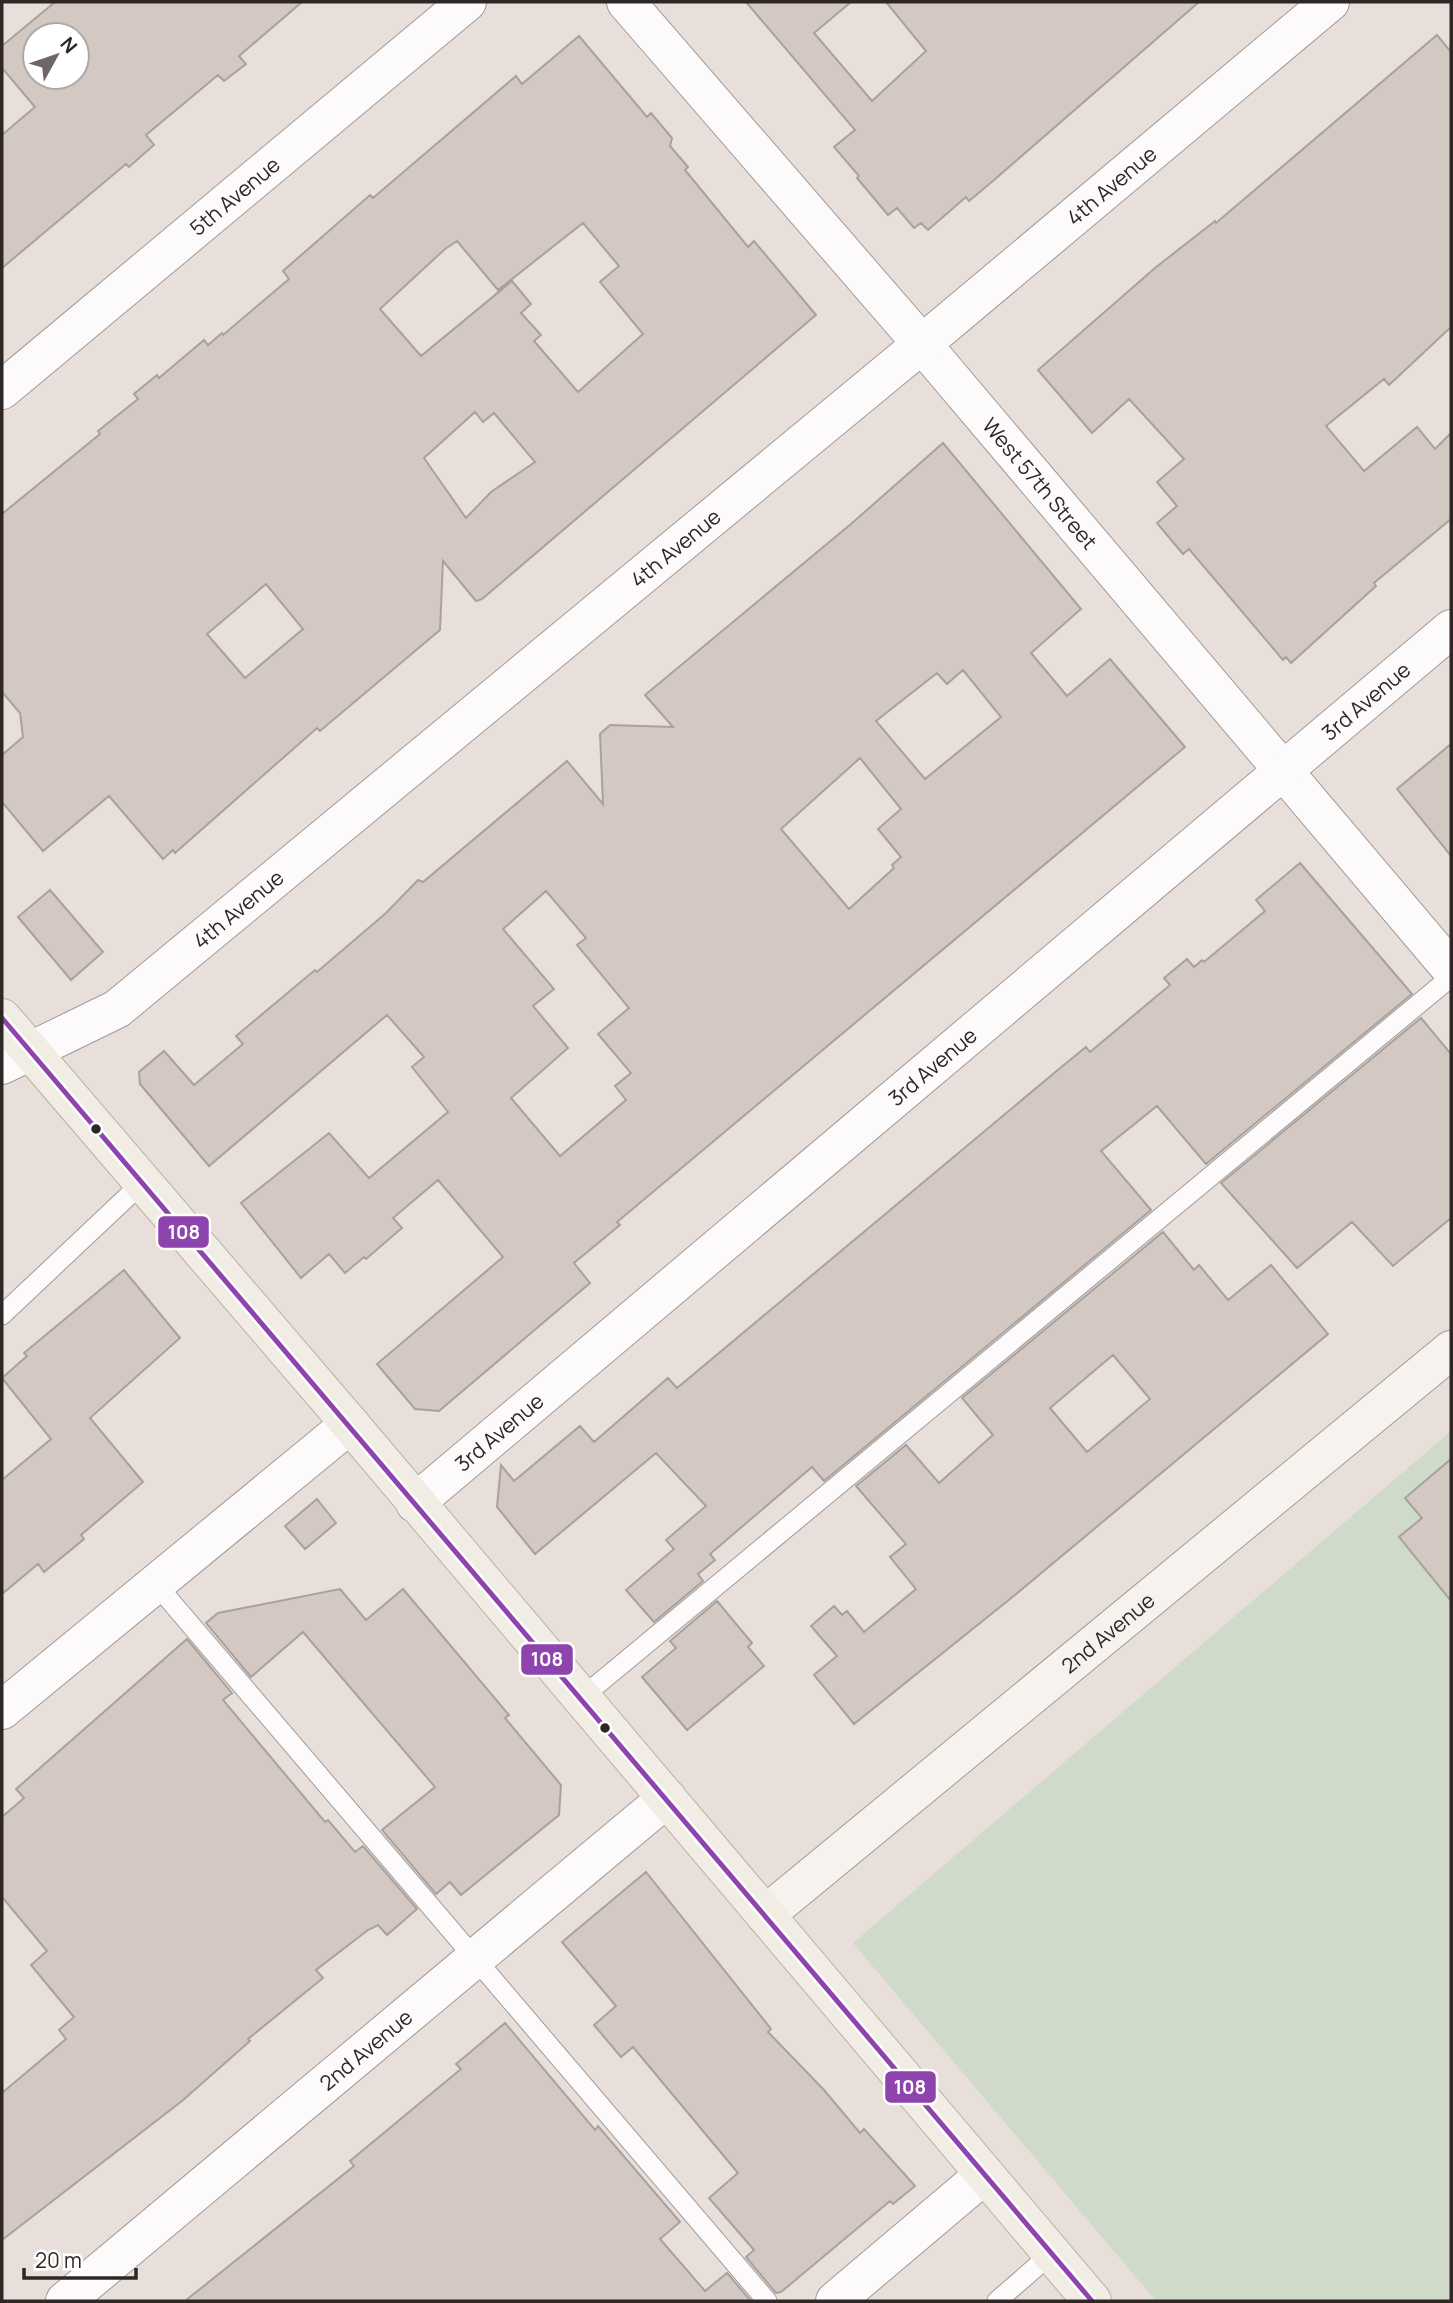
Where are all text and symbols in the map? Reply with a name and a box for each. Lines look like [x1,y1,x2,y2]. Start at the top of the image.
north arrow [21,21,91,91]
text: N [55,31,83,59]
street label: 4th Avenue [1060,139,1162,231]
street label: 5th Avenue [184,150,286,242]
street label: West 57th Street [976,412,1104,555]
street label: 4th Avenue [624,502,726,593]
street label: 3rd Avenue [1316,655,1416,746]
street label: 4th Avenue [187,863,289,955]
street label: 3rd Avenue [882,1021,983,1112]
unlabelled marker [89,1122,103,1136]
line badge: 108 [157,1215,210,1249]
text: 108 [168,1219,200,1245]
street label: 3rd Avenue [449,1387,549,1477]
street label: 2nd Avenue [1055,1586,1160,1679]
line badge: 108 [520,1643,574,1676]
text: 108 [531,1646,563,1672]
unlabelled marker [598,1721,612,1735]
street label: 2nd Avenue [313,2003,418,2097]
line badge: 108 [884,2070,937,2104]
text: 108 [894,2074,926,2100]
scale bar [24,2236,136,2280]
text: 20 m [35,2246,82,2274]

